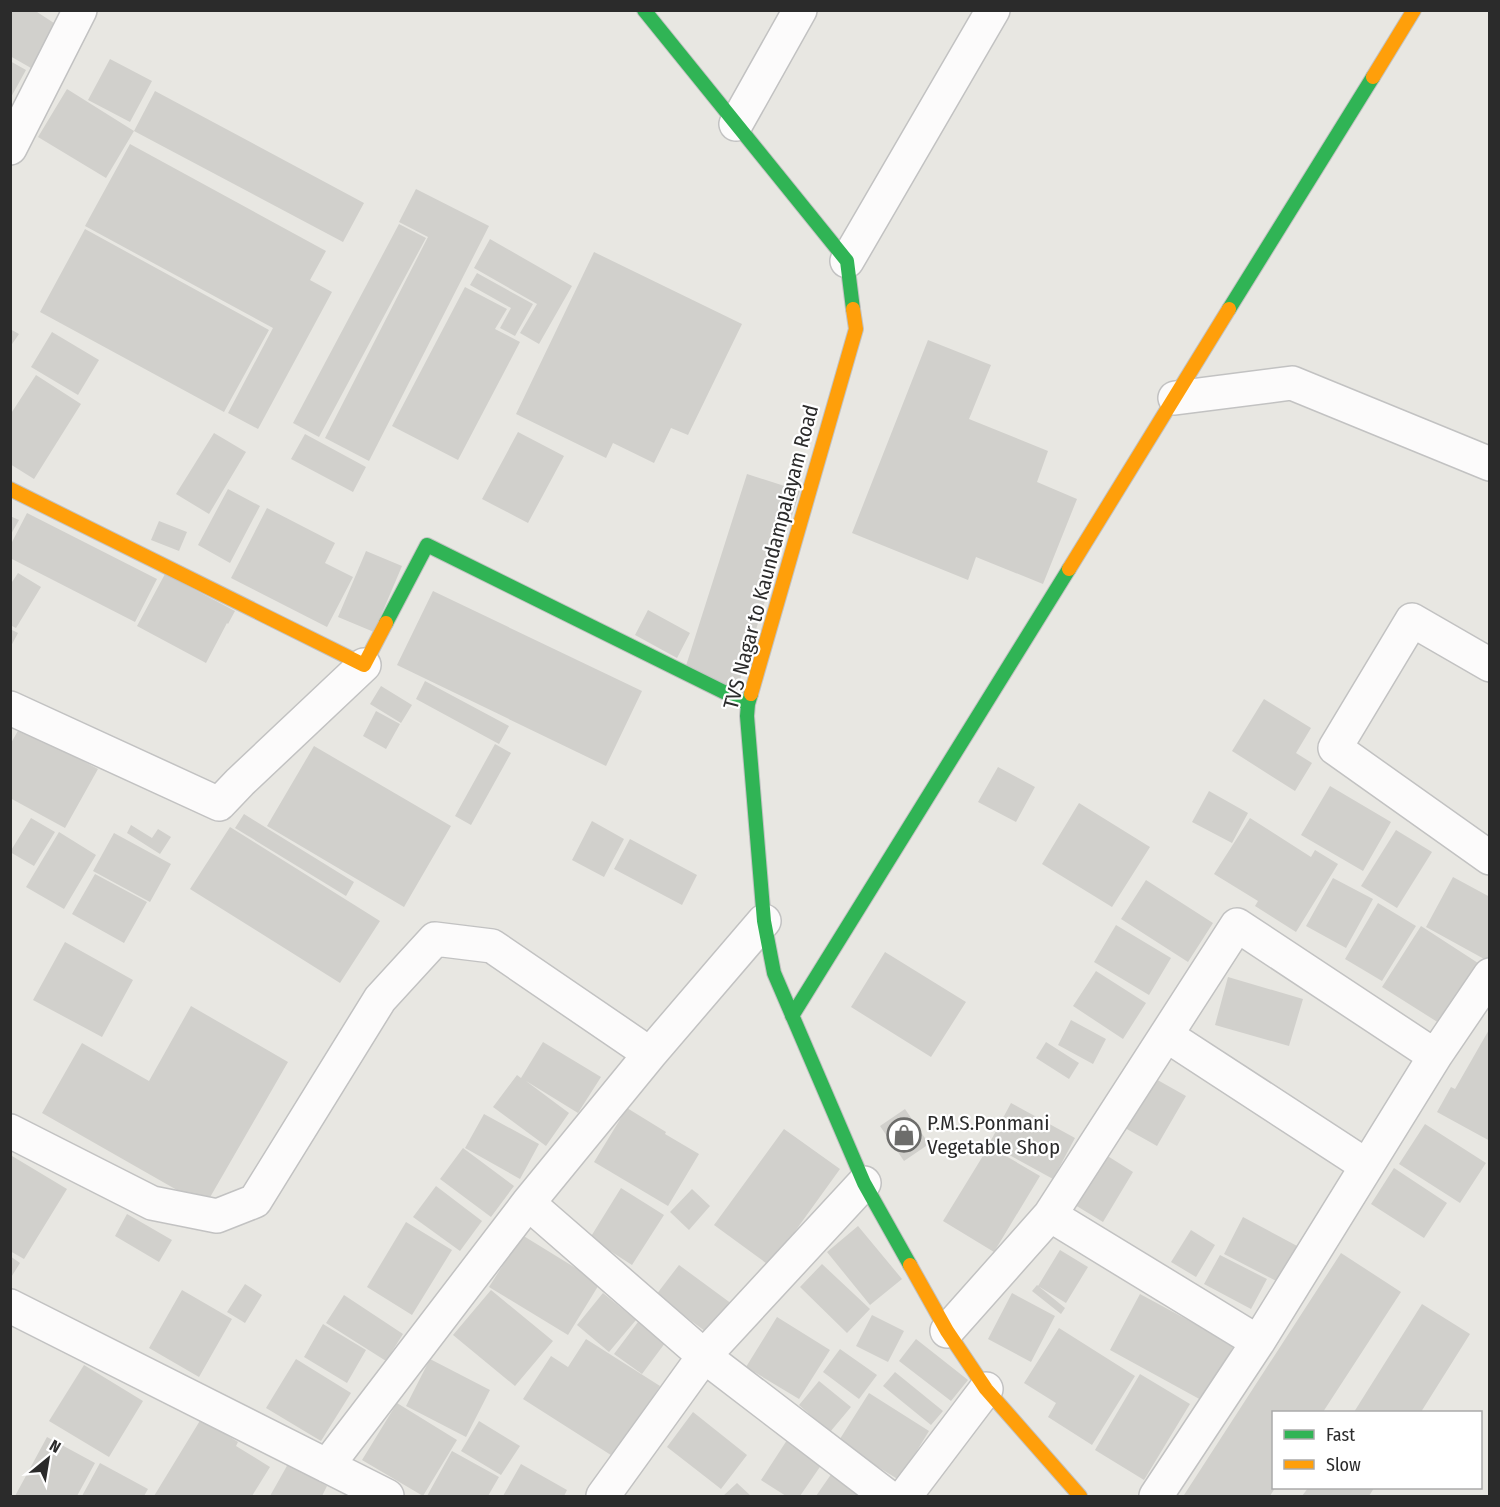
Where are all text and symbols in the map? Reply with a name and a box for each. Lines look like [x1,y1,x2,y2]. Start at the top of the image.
street label: TVS Nagar to Kaundampalayam Road [718,402,824,712]
place label: P.M.S.Ponmani Vegetable Shop [927,1110,1060,1160]
shop icon: P.M.S.Ponmani Vegetable Shop [886,1117,922,1153]
legend [1272,1411,1482,1489]
text: Fast [1326,1424,1355,1446]
north arrow [18,1429,78,1489]
text: N [46,1436,64,1457]
text: Slow [1326,1454,1361,1476]

